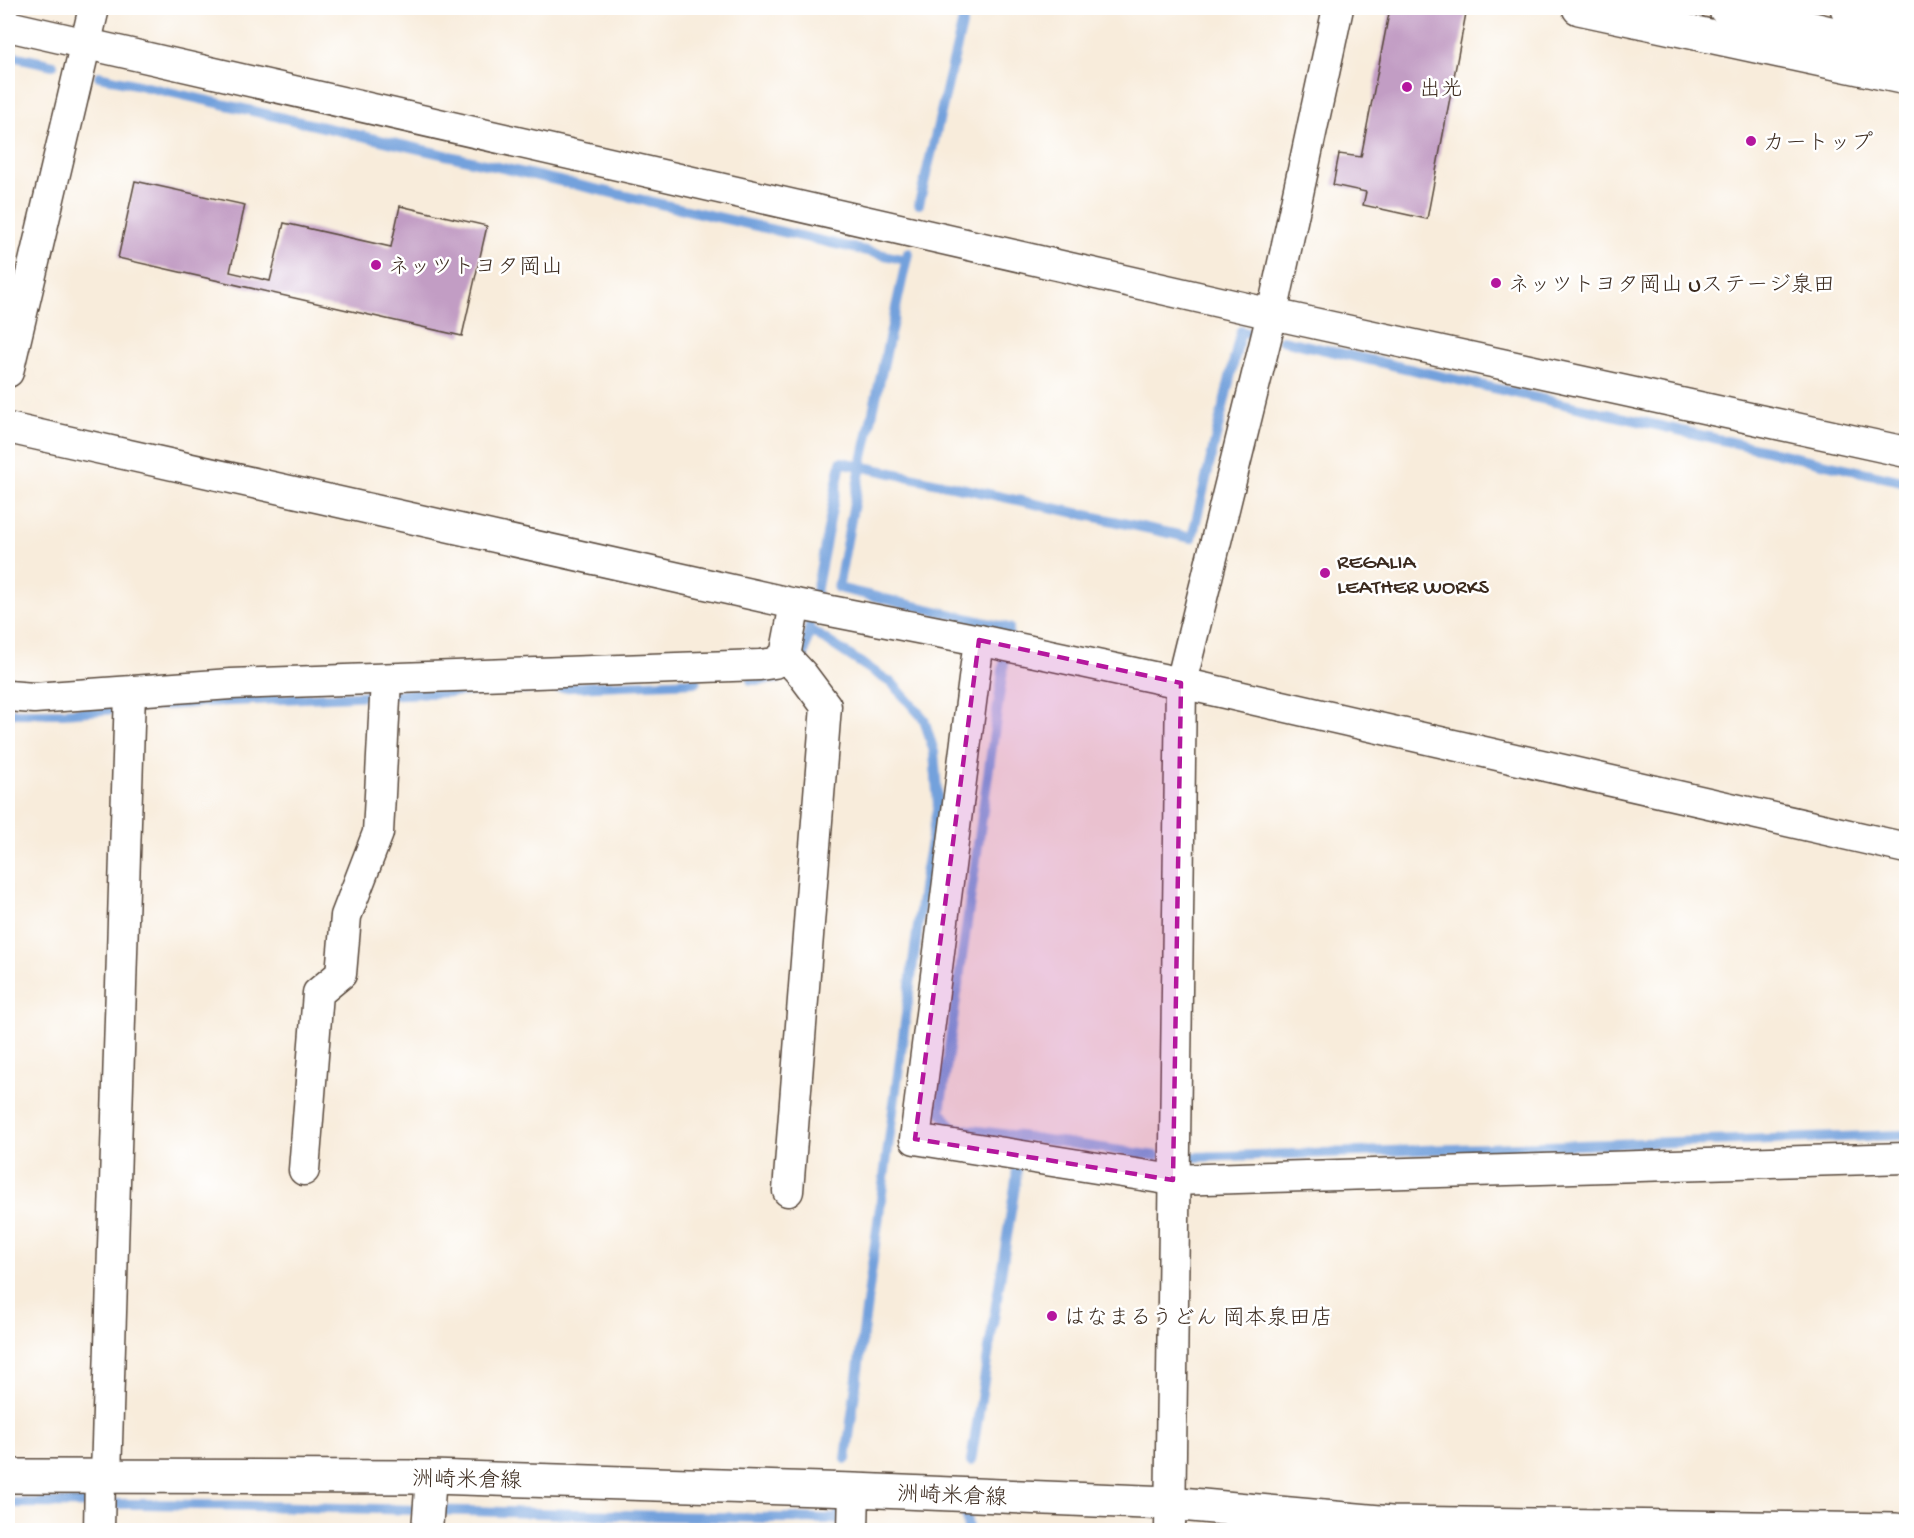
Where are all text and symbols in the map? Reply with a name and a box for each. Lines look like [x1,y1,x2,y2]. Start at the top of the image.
place label: 出光 [1419,77,1463,104]
marker: 出光 [1400,80,1414,94]
place label: カートップ [1763,131,1873,158]
marker: カートップ [1744,134,1758,148]
place label: ネッツトヨタ岡山 [388,256,563,282]
marker: ネッツトヨタ岡山 [369,258,383,272]
place label: ネッツトヨタ岡山 Uステージ泉田 [1508,273,1835,300]
marker: ネッツトヨタ岡山 Uステージ泉田 [1489,276,1503,290]
place label: REGALIA LEATHER WORKS [1337,551,1490,602]
marker: REGALIA LEATHER WORKS [1318,566,1332,580]
place label: はなまるうどん 岡本泉田店 [1064,1306,1333,1333]
marker: はなまるうどん 岡本泉田店 [1045,1309,1059,1323]
street label: 洲崎米倉線 [412,1466,522,1496]
street label: 洲崎米倉線 [896,1481,1007,1513]

